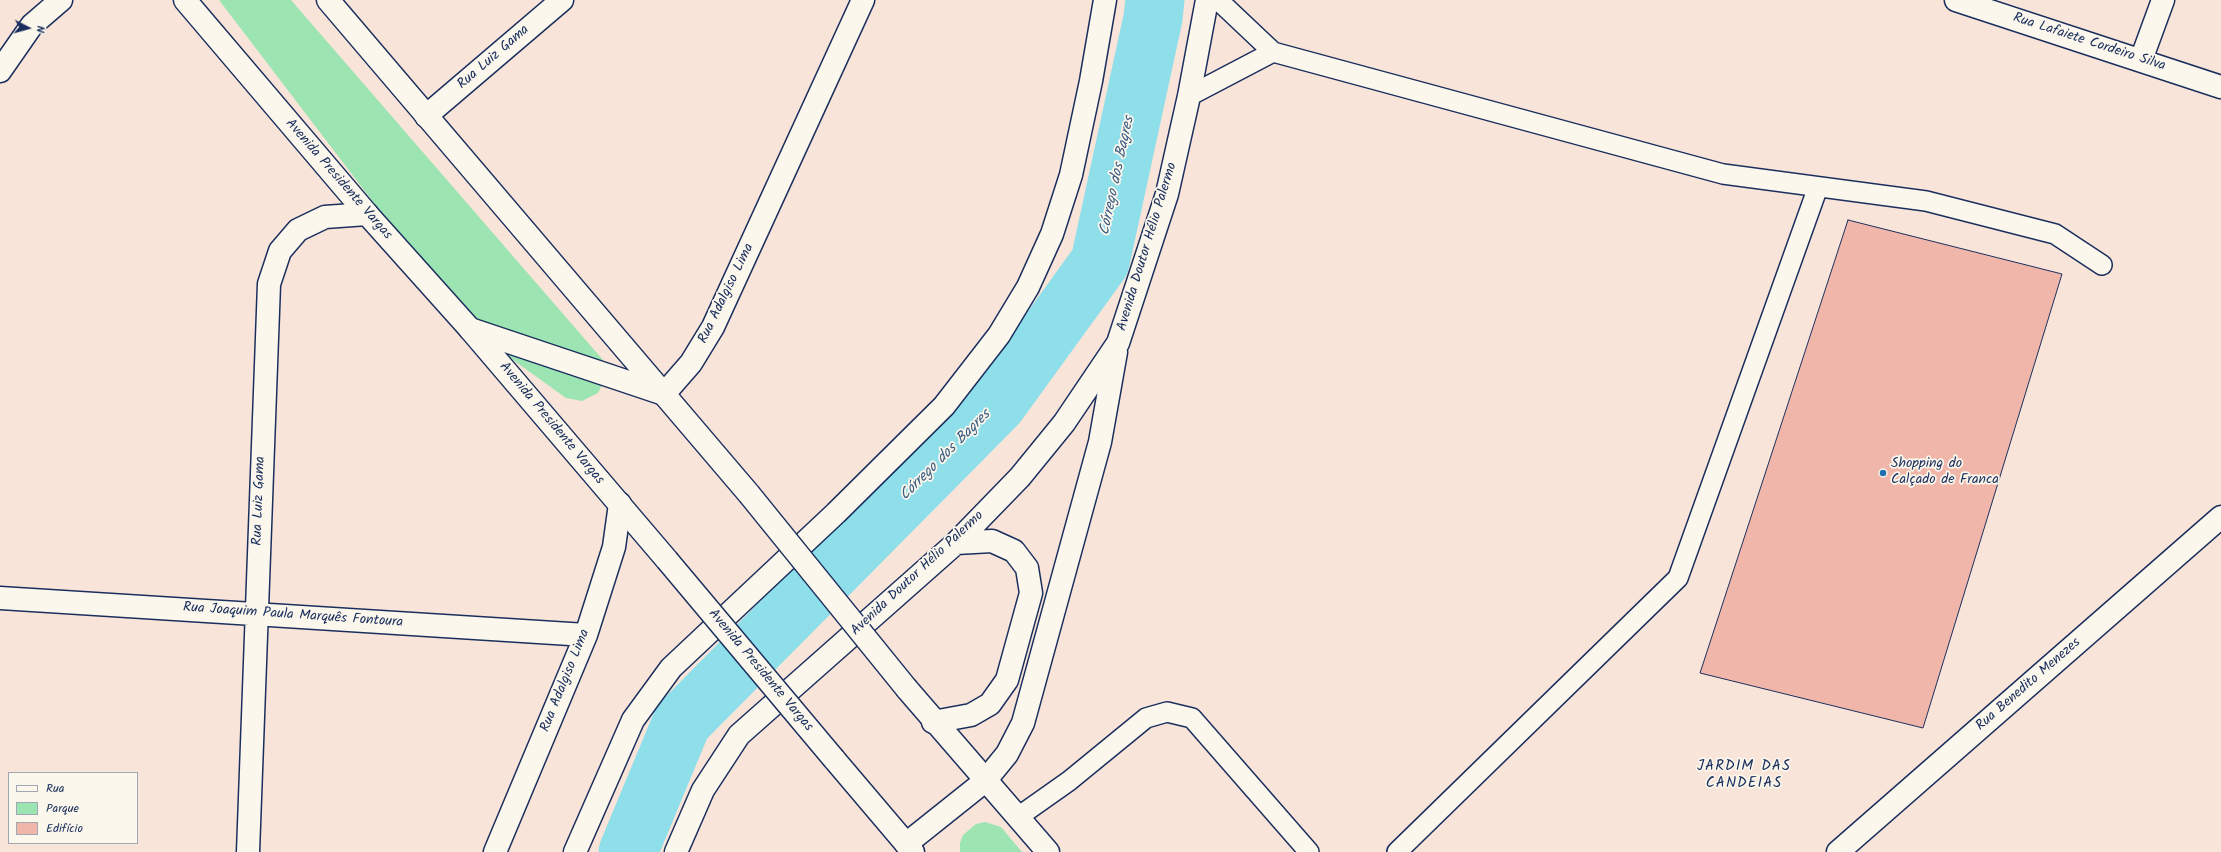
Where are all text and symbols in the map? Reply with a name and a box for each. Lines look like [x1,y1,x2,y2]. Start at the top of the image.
north arrow [8,8,48,48]
street label: Rua Lafaiete Cordeiro Silva [2011,10,2167,76]
street label: Rua Luiz Gama [455,22,533,94]
text: N [31,25,49,34]
water label: Córrego dos Bagres [1097,115,1139,237]
street label: Avenida Presidente Vargas [281,116,395,244]
street label: Avenida Doutor Hélio Palermo [1114,161,1182,333]
street label: Rua Adalgiso Lima [696,241,758,347]
street label: Avenida Presidente Vargas [495,359,607,489]
water label: Córrego dos Bagres [897,407,995,505]
street label: Rua Luiz Gama [250,456,270,546]
place label: Shopping do Calçado de Franca [1891,457,1999,490]
marker: Shopping do Calçado de Franca [1878,468,1888,478]
street label: Avenida Doutor Hélio Palermo [848,508,988,640]
street label: Rua Joaquim Paula Marquês Fontoura [182,600,404,632]
street label: Avenida Presidente Vargas [704,606,816,736]
street label: Rua Adalgiso Lima [538,627,594,735]
street label: Rua Benedito Menezes [1973,635,2085,735]
district label: JARDIM DAS CANDEIAS [1697,758,1791,793]
legend [8,772,138,844]
text: Rua [46,779,64,798]
text: Parque [46,799,79,818]
text: Edifício [46,819,83,838]

